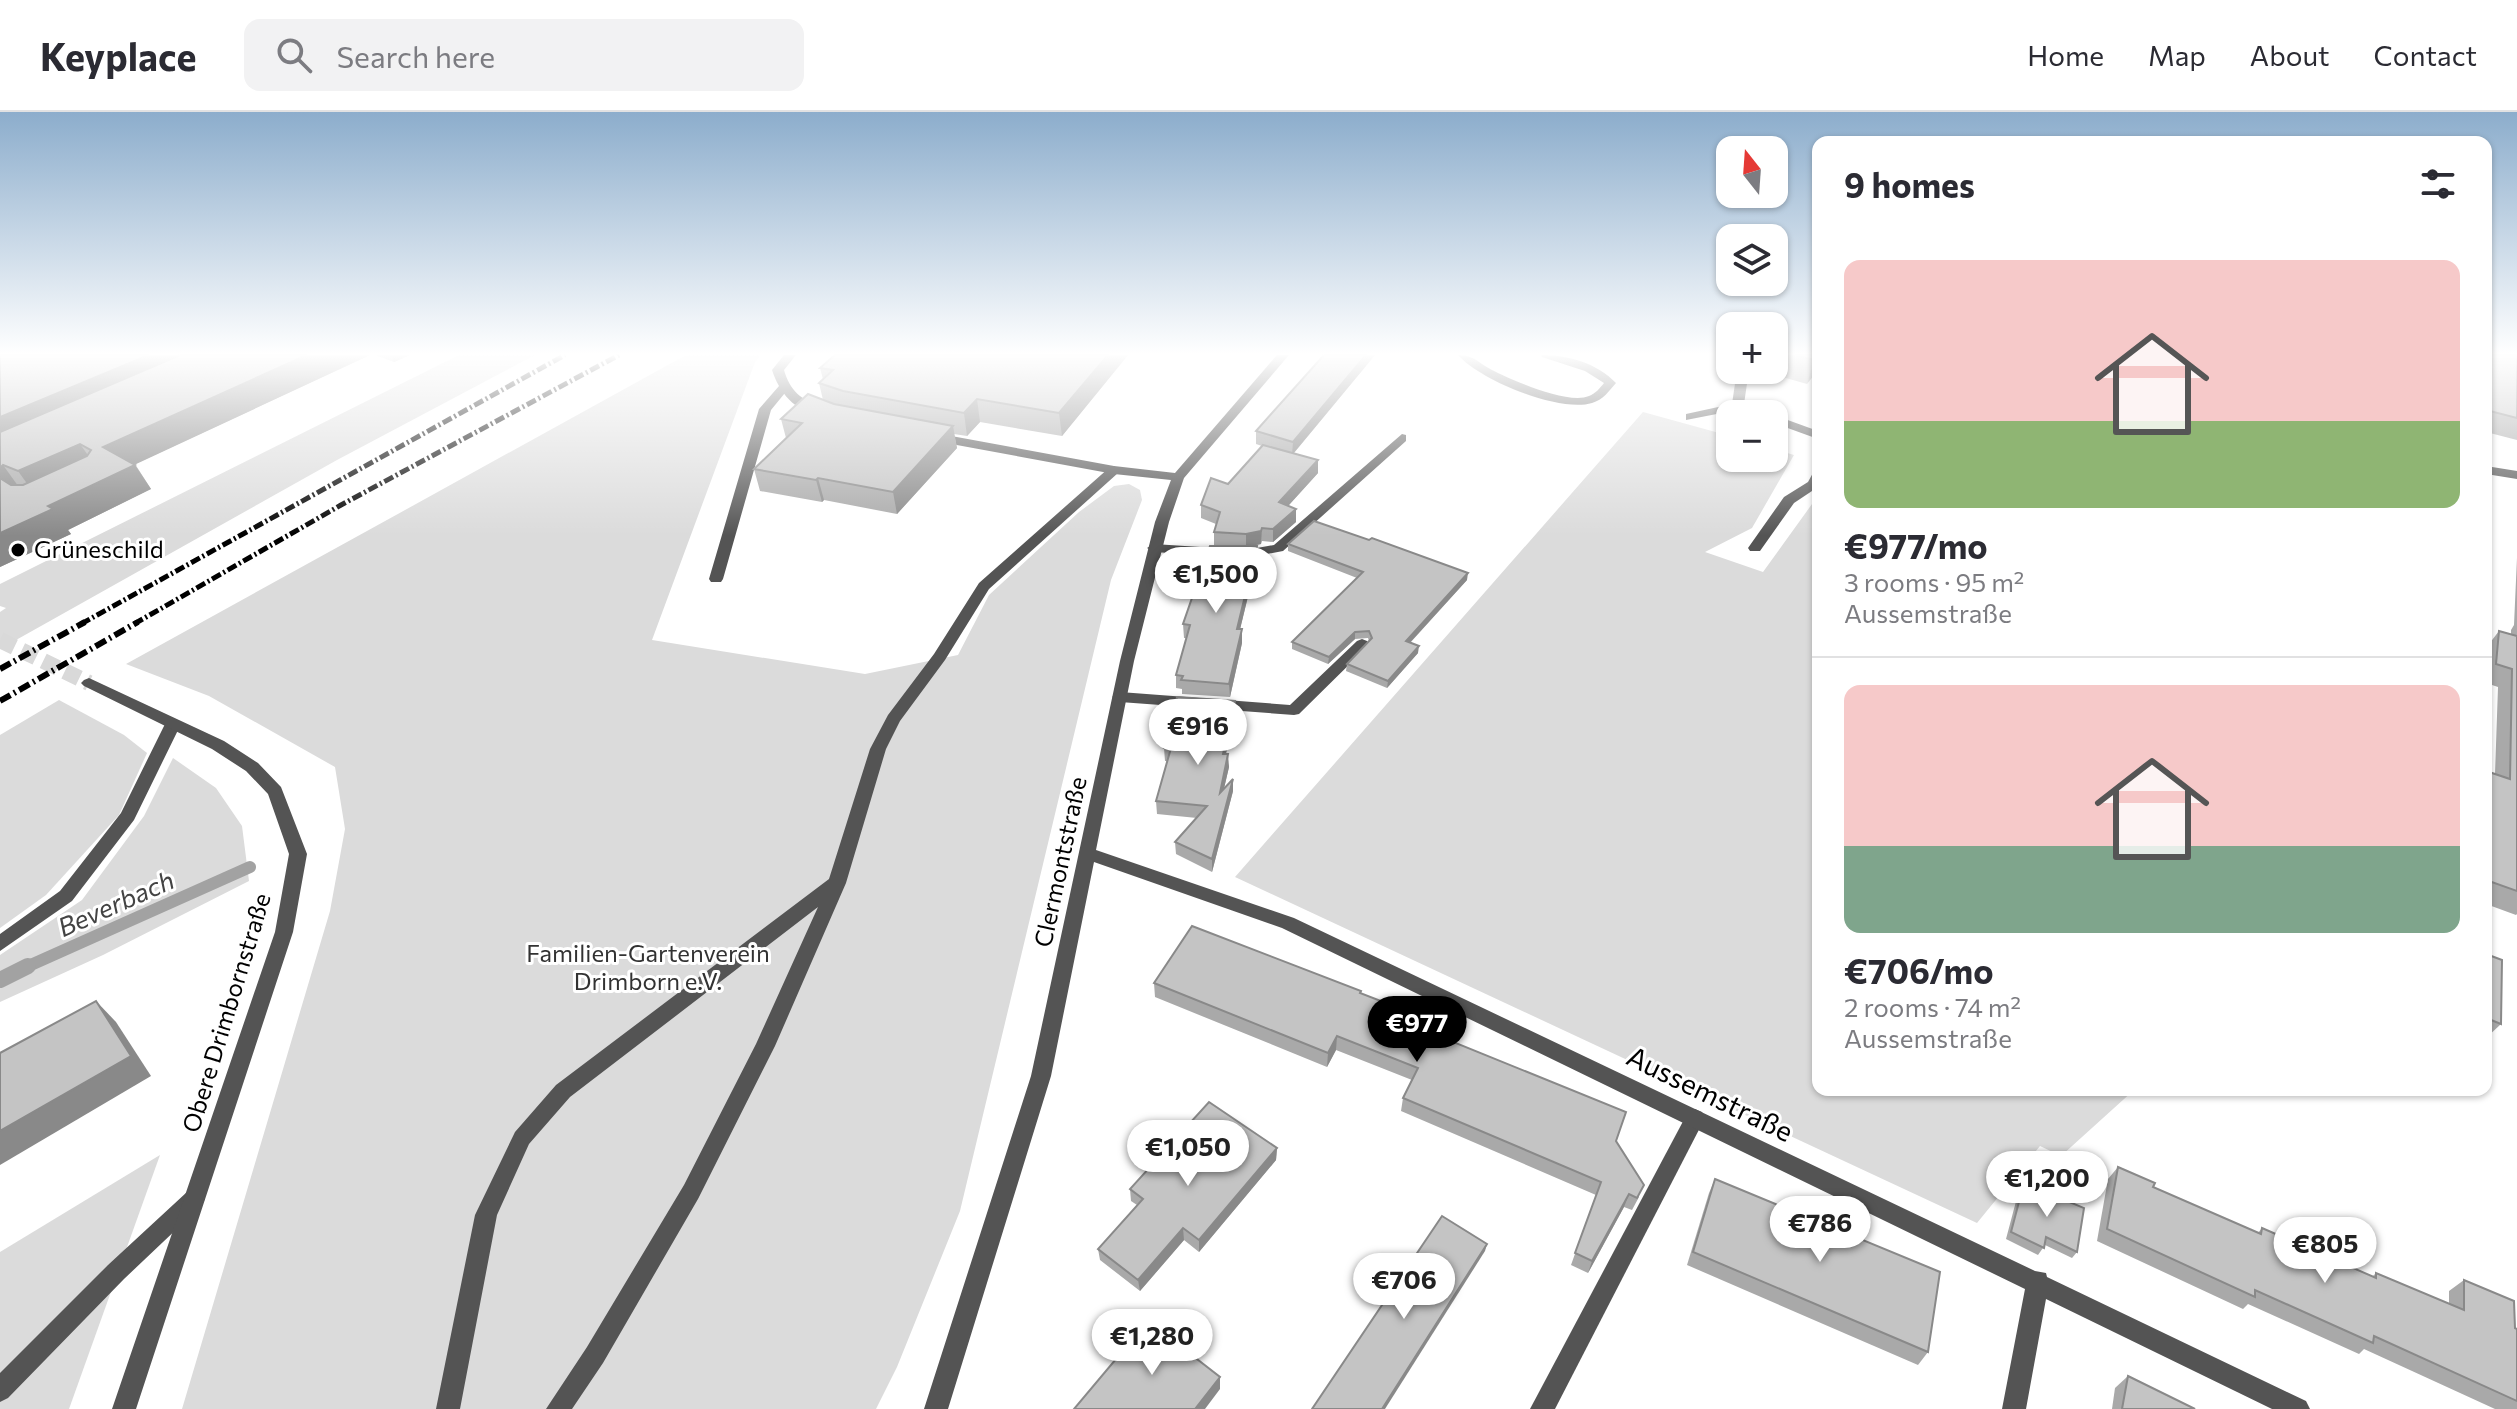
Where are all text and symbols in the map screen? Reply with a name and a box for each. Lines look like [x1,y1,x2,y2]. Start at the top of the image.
search box [244,19,804,91]
text: Keyplace [40,32,196,79]
icon: search [272,33,316,77]
text: Search here [336,37,495,74]
text: Home [2027,38,2104,72]
text: Map [2148,38,2206,72]
text: About [2250,38,2330,72]
text: Contact [2374,38,2477,72]
north arrow [1716,136,1788,208]
map controls [1716,136,1788,472]
icon: filters [2416,162,2460,206]
text: 9 homes [1844,163,1975,205]
button: layers [1716,224,1788,296]
button: + [1716,312,1788,384]
icon: home [2080,312,2224,456]
button: − [1716,400,1788,472]
text: €977/mo [1844,524,1988,566]
place label: Grüneschild [34,534,164,563]
marker: Grüneschild [9,541,27,559]
pin: €1,500 [1151,547,1281,615]
text: €1,500 [1173,557,1259,588]
text: 3 rooms · 95 m² [1844,566,2024,597]
text: Aussemstraße [1844,597,2012,628]
pin: €916 [1151,699,1245,767]
text: €916 [1167,709,1229,740]
icon: home [2080,737,2224,881]
street label: Clermontstraße [1027,774,1092,950]
water label: Beverbach [52,863,178,942]
street label: Obere Drimbornstraße [175,889,276,1136]
park label: Familien-Gartenverein Drimborn e.V. [526,938,770,995]
text: €706/mo [1844,949,1994,991]
text: 2 rooms · 74 m² [1844,991,2021,1022]
pin: €977 [1370,996,1464,1064]
text: €977 [1386,1006,1448,1037]
text: Aussemstraße [1844,1022,2012,1053]
street label: Aussemstraße [1622,1038,1799,1148]
pin: €1,050 [1123,1120,1253,1188]
text: €1,050 [1145,1130,1231,1161]
pin: €1,200 [1982,1151,2112,1219]
text: €1,200 [2004,1161,2090,1192]
pin: €786 [1773,1196,1867,1264]
text: €786 [1788,1206,1852,1237]
pin: €805 [2278,1217,2372,1285]
text: €805 [2292,1227,2358,1258]
pin: €706 [1357,1253,1451,1321]
text: €706 [1371,1263,1437,1294]
pin: €1,280 [1087,1309,1217,1377]
text: €1,280 [1110,1319,1194,1350]

